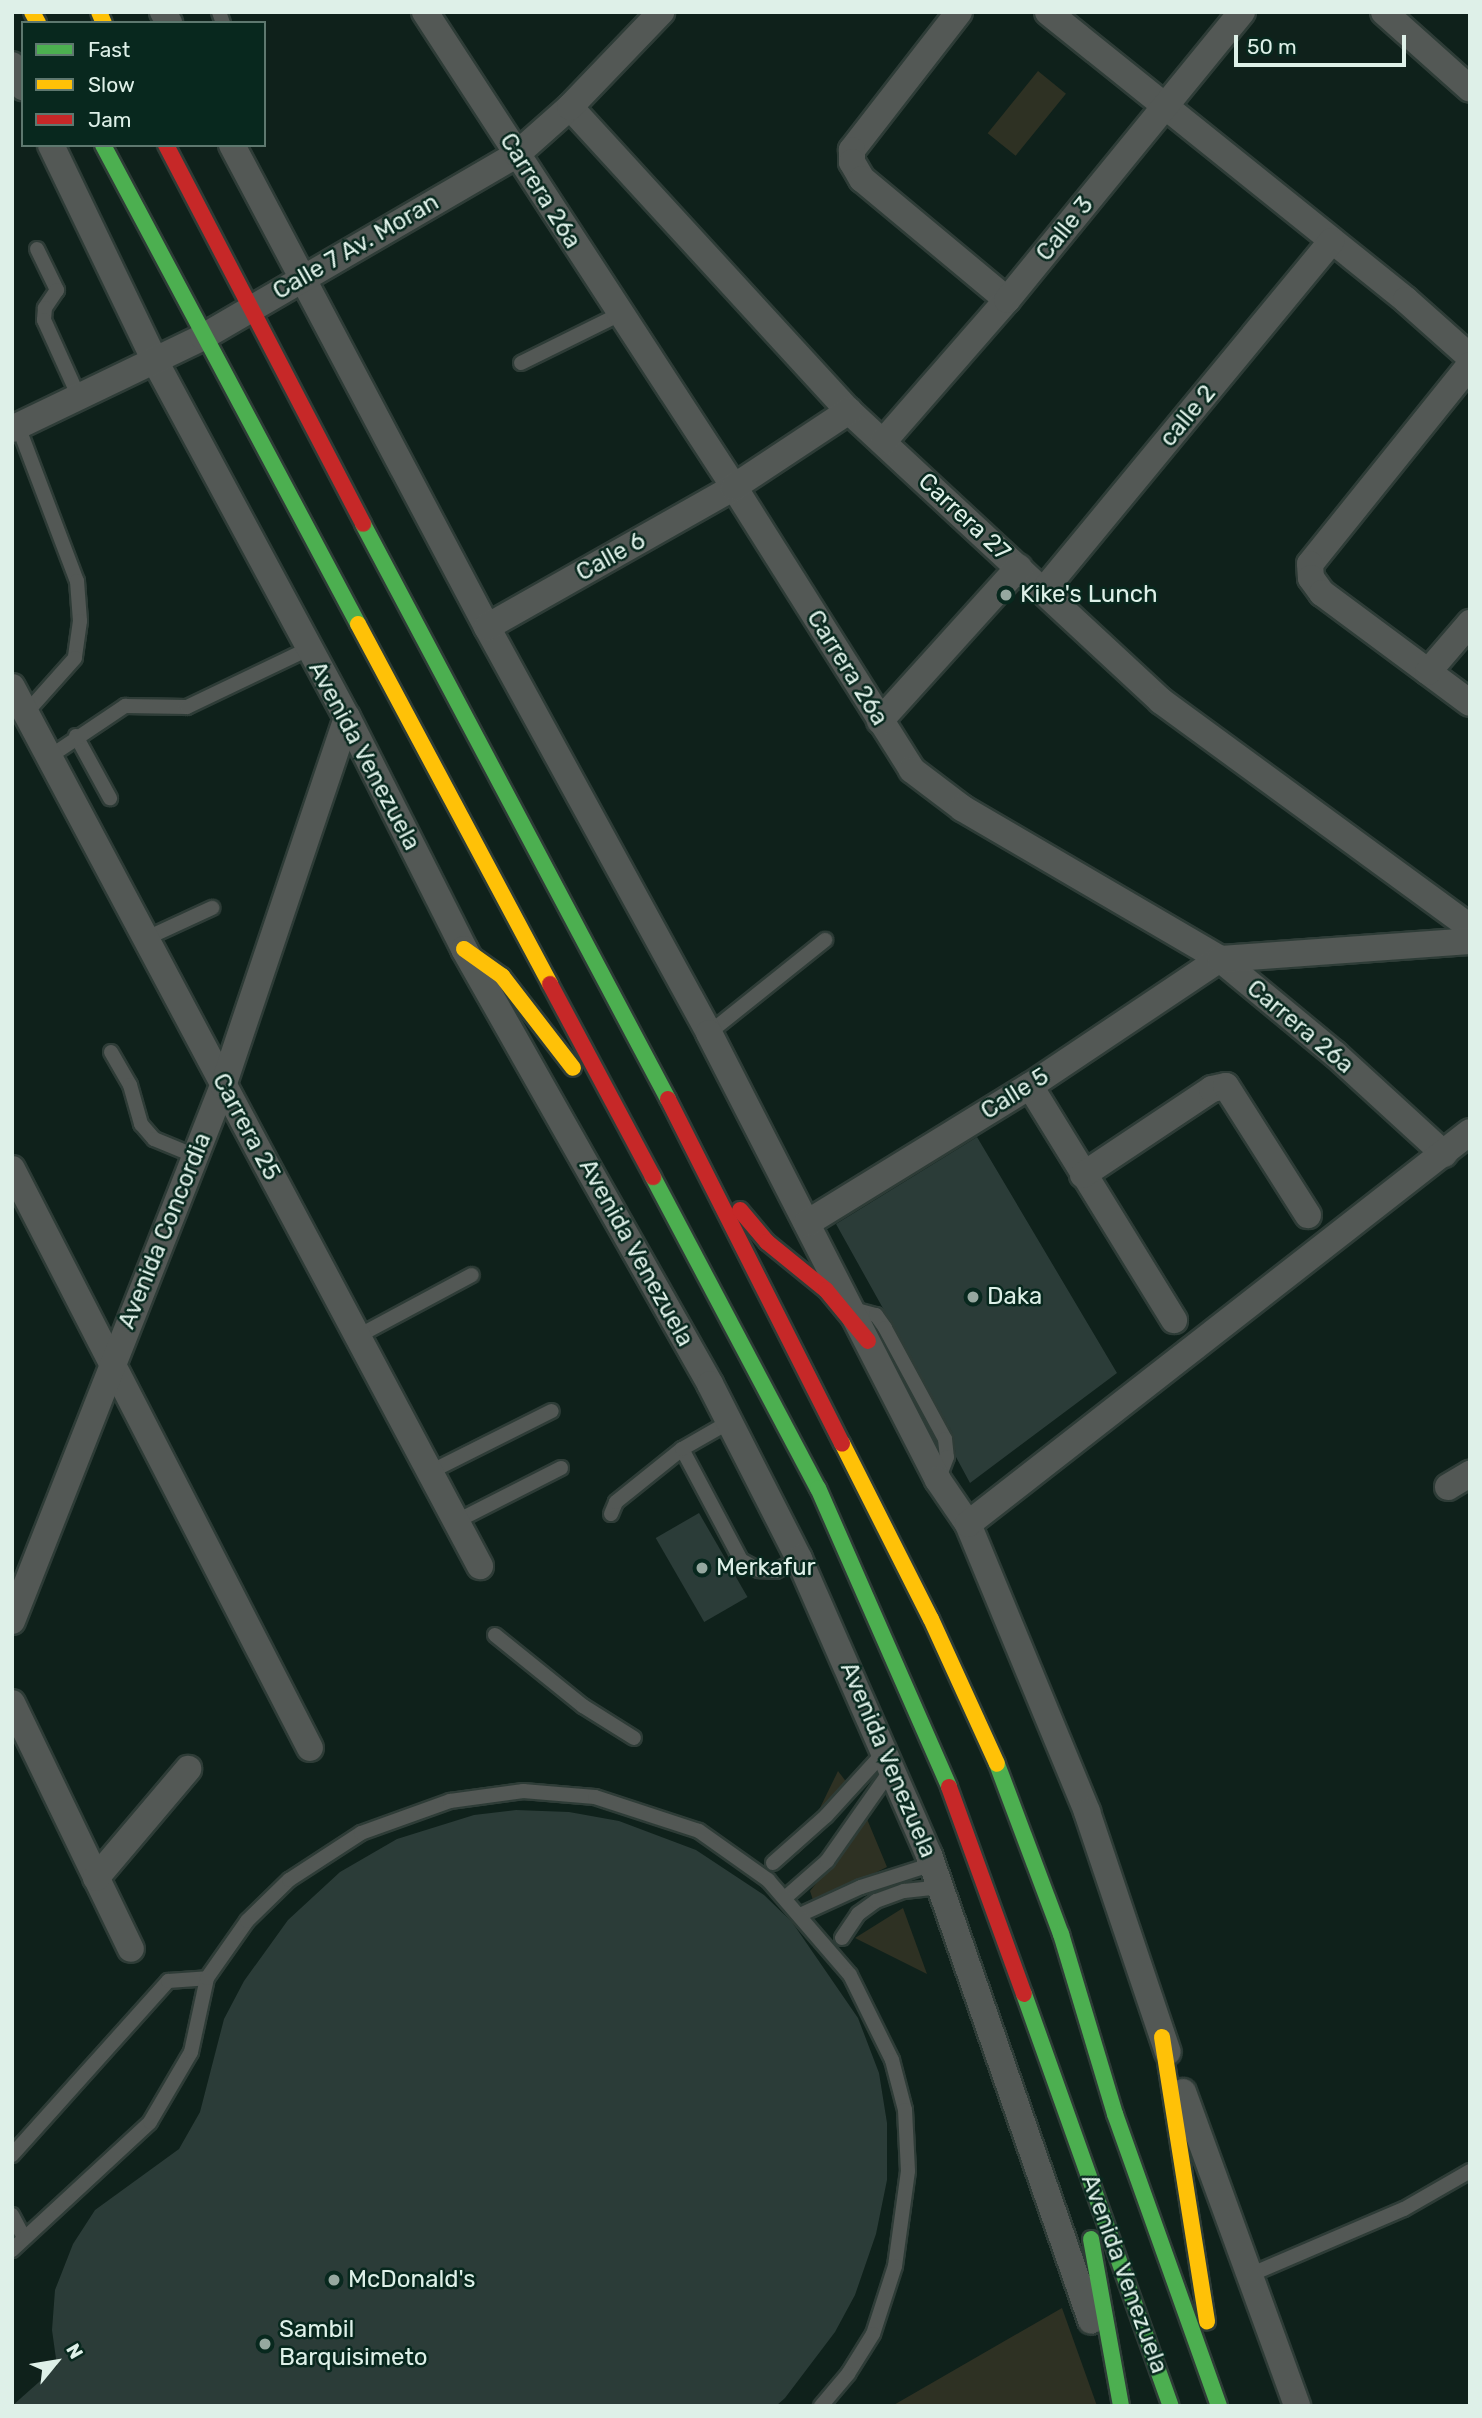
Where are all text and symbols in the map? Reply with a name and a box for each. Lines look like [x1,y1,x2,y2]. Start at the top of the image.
legend [21,21,266,147]
scale bar [1237,21,1408,65]
text: 50 m [1247,34,1297,59]
text: Fast [88,37,130,62]
text: Slow [88,72,135,97]
text: Jam [88,107,132,132]
street label: Carrera 26a [493,128,587,254]
street label: Calle 7 Av. Moran [268,188,444,306]
street label: Calle 3 [1030,191,1100,267]
street label: calle 2 [1154,379,1222,453]
street label: Carrera 27 [912,467,1016,567]
street label: Calle 6 [571,526,651,588]
place label: Kike's Lunch [1020,581,1158,609]
marker: Kike's Lunch [998,587,1014,603]
street label: Carrera 26a [800,605,894,731]
street label: Avenida Venezuela [302,656,426,856]
street label: Carrera 26a [1241,974,1359,1080]
street label: Calle 5 [976,1062,1054,1126]
street label: Carrera 25 [206,1069,286,1185]
street label: Avenida Concordia [113,1129,217,1333]
street label: Avenida Venezuela [572,1154,700,1352]
place label: Daka [987,1283,1042,1311]
marker: Daka [965,1289,981,1305]
place label: Merkafur [716,1554,816,1582]
marker: Merkafur [694,1560,710,1576]
street label: Avenida Venezuela [834,1658,942,1862]
street label: Avenida Venezuela [1074,2170,1174,2378]
place label: McDonald's [348,2266,475,2294]
marker: McDonald's [326,2272,342,2288]
place label: Sambil Barquisimeto [279,2316,428,2372]
north arrow [21,2327,91,2397]
marker: Sambil Barquisimeto [257,2336,273,2352]
text: N [61,2340,88,2363]

